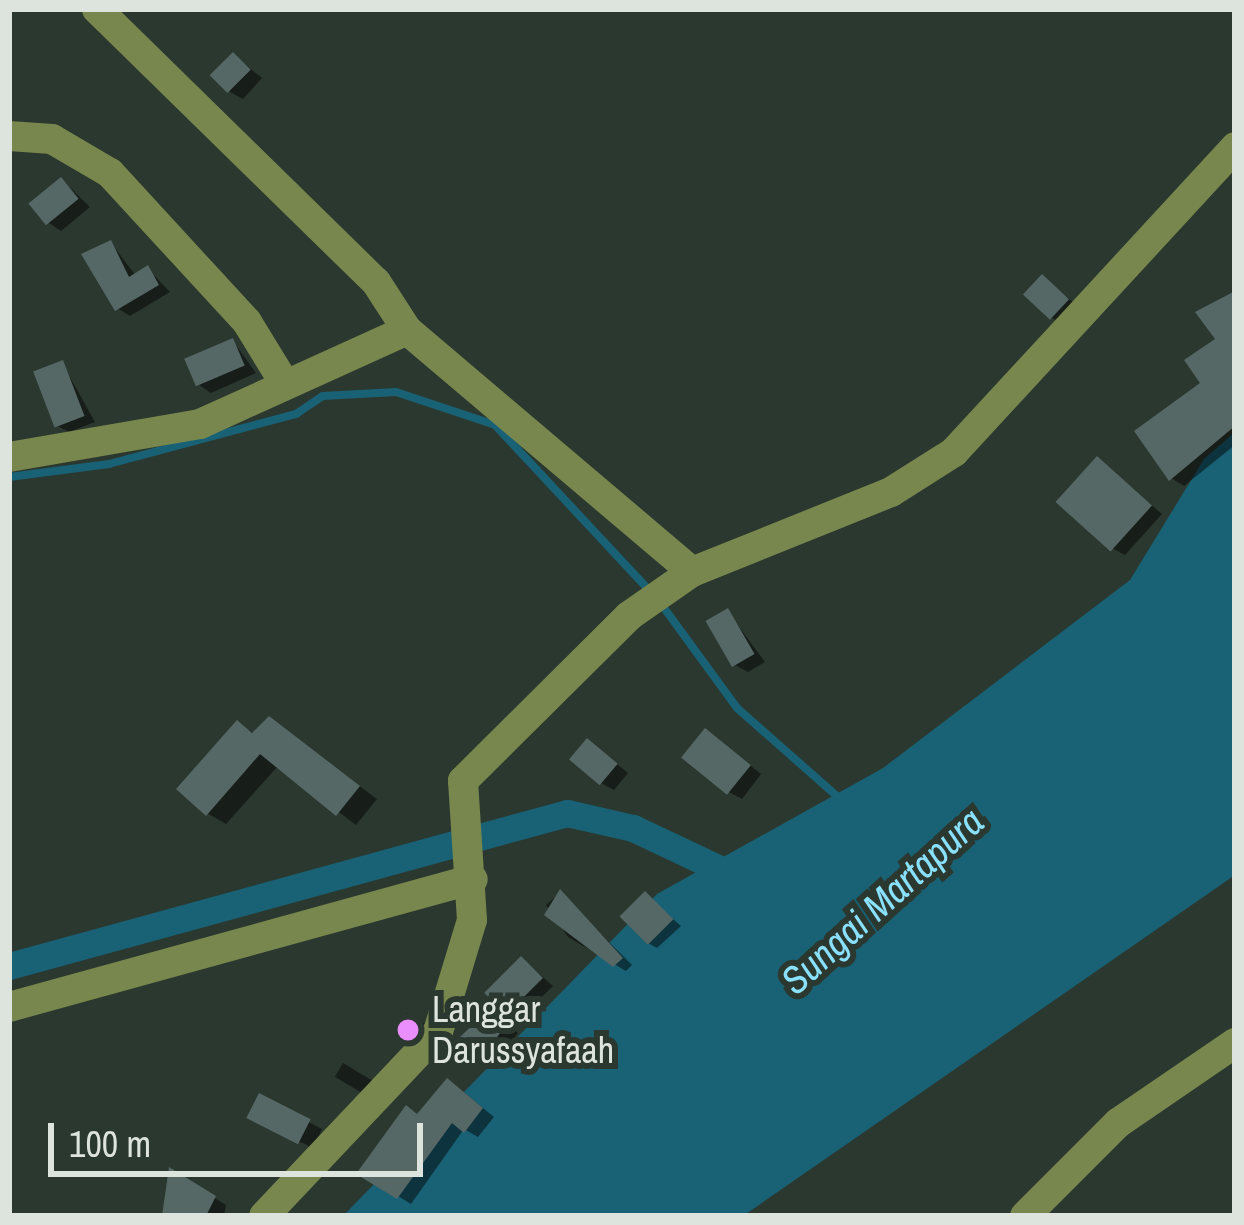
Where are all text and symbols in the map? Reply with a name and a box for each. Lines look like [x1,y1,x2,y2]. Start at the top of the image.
water label: Sungai Martapura [771,798,993,1004]
place label: Langgar Darussyafaah [432,987,614,1072]
marker: Langgar Darussyafaah [395,1017,421,1043]
scale bar [54,1099,429,1173]
text: 100 m [69,1120,151,1168]

